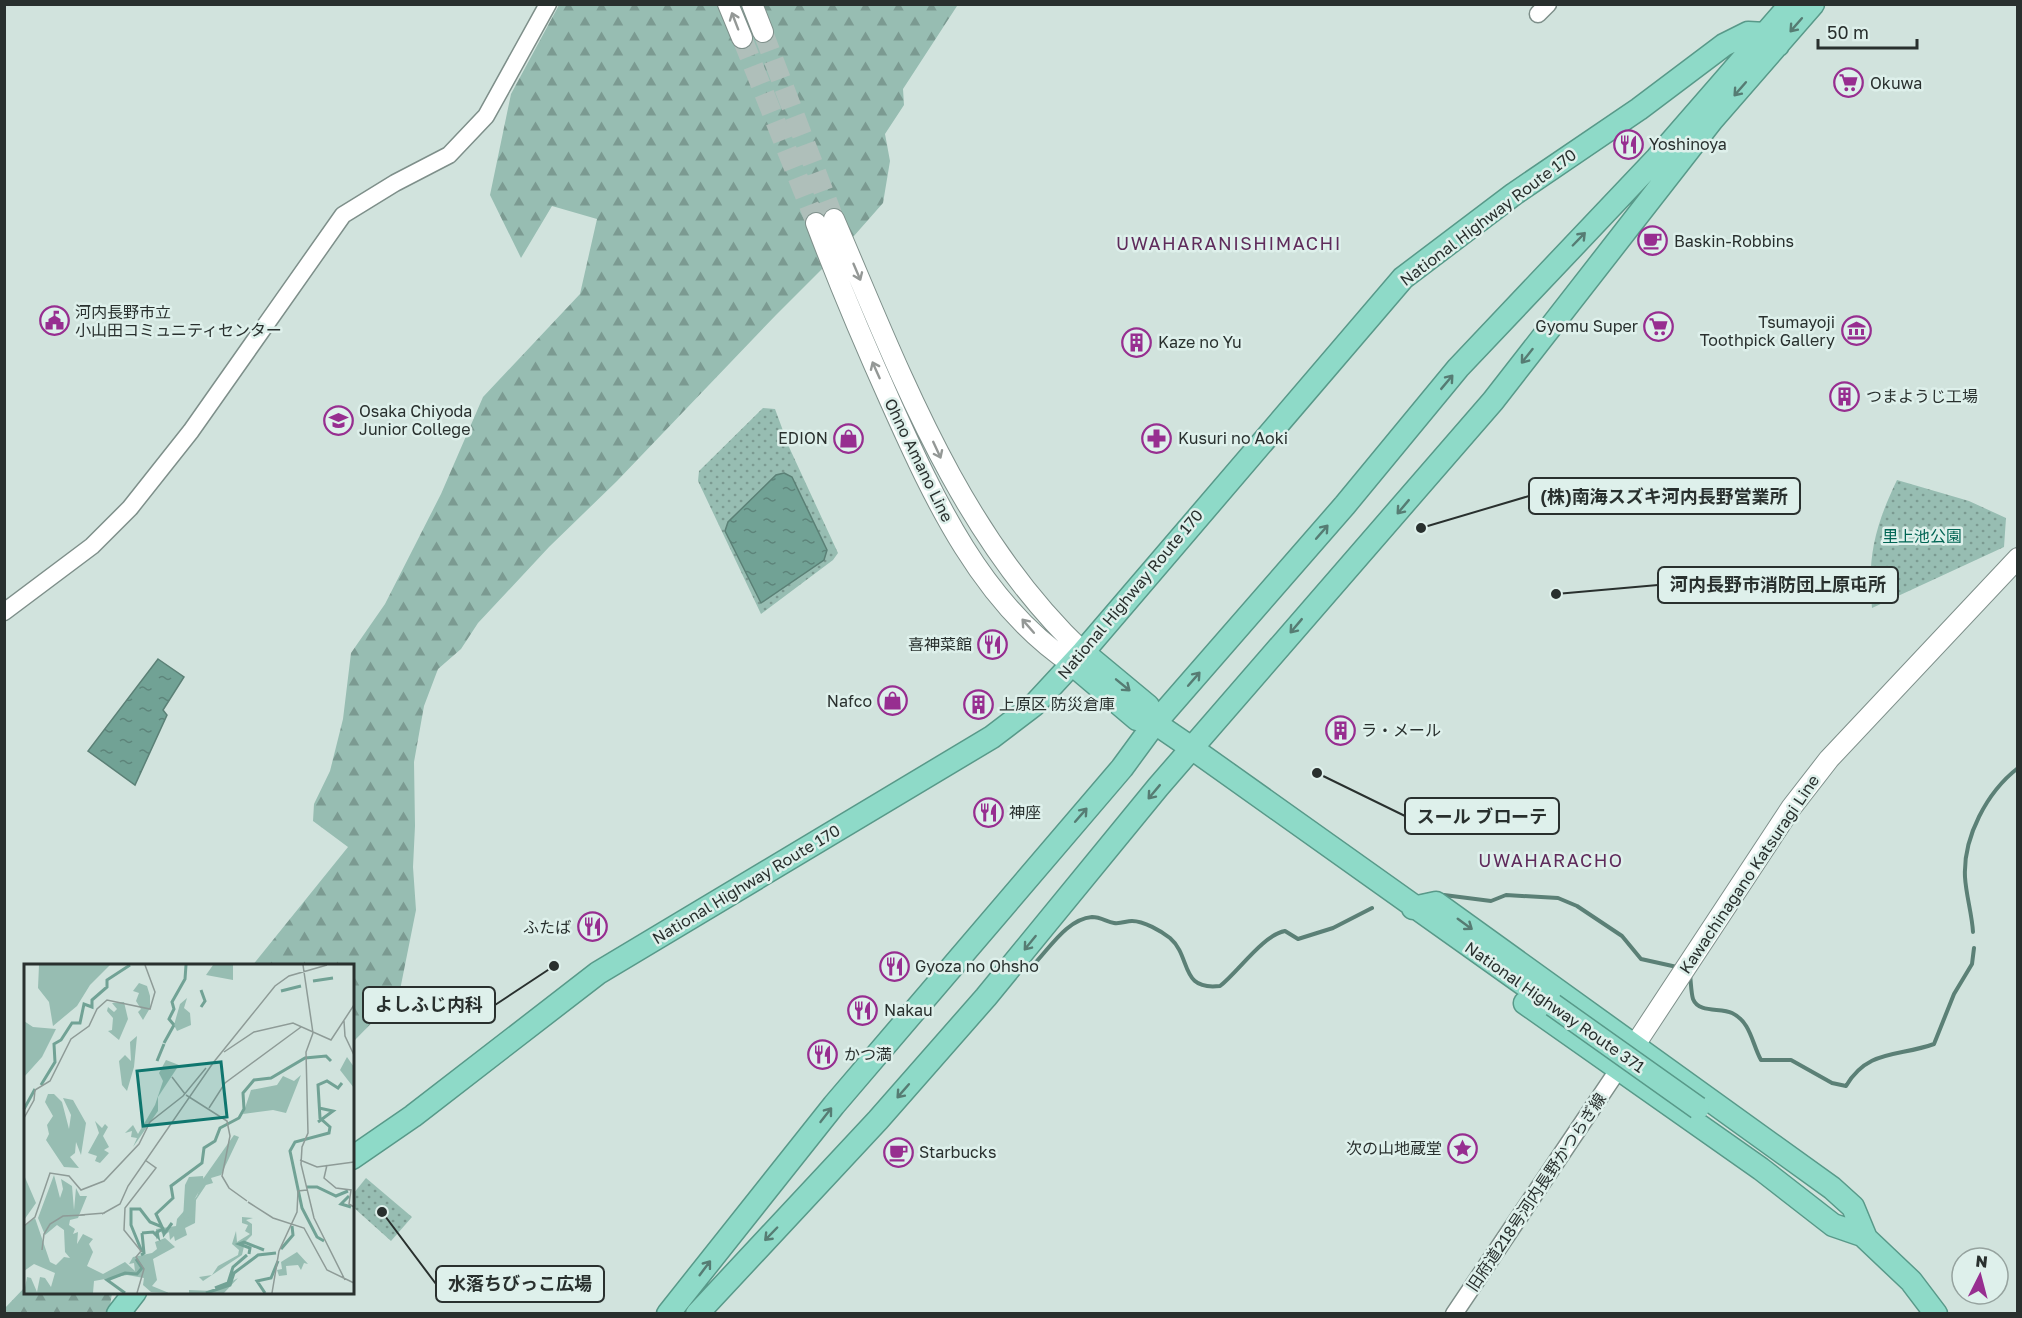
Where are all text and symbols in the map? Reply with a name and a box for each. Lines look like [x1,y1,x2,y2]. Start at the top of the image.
scale bar [1818,12,1917,50]
one-way arrow [729,13,740,31]
one-way arrow [1789,17,1803,32]
text: 50 m [1827,21,1869,43]
supermarket icon: Okuwa [1833,67,1865,99]
place label: Okuwa [1870,73,1922,93]
one-way arrow [1733,81,1747,96]
restaurant icon: Yoshinoya [1612,128,1644,160]
place label: Yoshinoya [1649,134,1727,154]
street label: National Highway Route 170 [1396,144,1580,290]
cafe icon: Baskin-Robbins [1637,225,1669,257]
place label: Baskin-Robbins [1674,231,1794,251]
district label: UWAHARANISHIMACHI [1116,232,1342,254]
one-way arrow [1572,232,1586,247]
one-way arrow [852,263,863,281]
place label: 河内長野市立 小山田コミュニティセンター [75,302,282,340]
public building icon: 河内長野市立 小山田コミュニティセンター [38,305,70,337]
supermarket icon: Gyomu Super [1643,310,1675,342]
place label: Tsumayoji Toothpick Gallery [1700,312,1835,350]
museum icon: Tsumayoji Toothpick Gallery [1840,315,1872,347]
place label: Gyomu Super [1535,316,1638,336]
building icon: Kaze no Yu [1121,326,1153,358]
place label: Kaze no Yu [1158,332,1242,352]
one-way arrow [1521,348,1534,364]
one-way arrow [870,361,881,380]
one-way arrow [1440,374,1453,390]
building icon: つまようじ工場 [1829,380,1861,412]
place label: つまようじ工場 [1866,386,1978,406]
street label: Ohno Amano Line [880,395,958,525]
place label: Osaka Chiyoda Junior College [359,401,472,439]
school or university icon: Osaka Chiyoda Junior College [322,404,354,436]
shop icon: EDION [833,422,865,454]
pharmacy icon: Kusuri no Aoki [1141,422,1173,454]
place label: EDION [778,428,828,448]
place label: Kusuri no Aoki [1178,428,1288,448]
one-way arrow [931,441,943,459]
callout: (株)南海スズキ河内長野営業所 [1529,478,1800,514]
text: (株)南海スズキ河内長野営業所 [1540,485,1788,507]
one-way arrow [1396,499,1410,514]
street label: National Highway Route 170 [1053,505,1207,683]
one-way arrow [1315,525,1329,540]
park label: 里上池公園 [1882,526,1962,546]
callout: 河内長野市消防団上原屯所 [1658,567,1898,603]
text: 河内長野市消防団上原屯所 [1670,573,1886,595]
one-way arrow [1289,618,1303,633]
one-way arrow [1021,619,1035,635]
restaurant icon: 喜神菜館 [977,628,1009,660]
place label: 喜神菜館 [908,634,972,654]
one-way arrow [1187,671,1200,687]
one-way arrow [1115,678,1130,692]
shop icon: Nafco [877,685,909,717]
building icon: 上原区 防災倉庫 [962,688,994,720]
place label: Nafco [827,691,872,711]
place label: 上原区 防災倉庫 [999,694,1115,714]
building icon: ラ・メール [1324,714,1356,746]
place label: ラ・メール [1361,720,1441,740]
street label: Kawachinagano Katsuragi Line [1675,771,1823,977]
one-way arrow [1147,784,1161,799]
restaurant icon: 神座 [972,796,1004,828]
callout: スール ブローテ [1405,798,1559,834]
place label: 神座 [1009,802,1041,822]
text: スール ブローテ [1417,805,1547,827]
one-way arrow [1074,807,1087,823]
street label: National Highway Route 170 [649,820,843,948]
district label: UWAHARACHO [1478,849,1624,871]
restaurant icon: ふたば [576,911,608,943]
place label: ふたば [523,917,571,937]
one-way arrow [1456,918,1472,930]
one-way arrow [1024,935,1037,951]
street label: National Highway Route 371 [1461,937,1649,1077]
restaurant icon: Gyoza no Ohsho [878,950,910,982]
place label: Gyoza no Ohsho [915,956,1039,976]
inset map [24,964,354,1294]
callout: よしふじ内科 [363,987,495,1023]
text: よしふじ内科 [375,993,483,1015]
restaurant icon: Nakau [847,994,879,1026]
place label: Nakau [884,1000,933,1020]
restaurant icon: かつ満 [807,1038,839,1070]
place label: かつ満 [844,1044,892,1064]
one-way arrow [896,1083,910,1098]
street label: 旧府道218号河内長野かつらぎ線 [1462,1089,1610,1295]
one-way arrow [820,1107,833,1123]
place icon: 次の山地蔵堂 [1447,1132,1479,1164]
cafe icon: Starbucks [882,1136,914,1168]
place label: 次の山地蔵堂 [1346,1138,1442,1158]
place label: Starbucks [919,1142,996,1162]
one-way arrow [764,1227,779,1242]
north arrow [1950,1246,2010,1306]
text: N [1974,1251,1989,1272]
one-way arrow [699,1261,712,1277]
callout: 水落ちびっこ広場 [436,1266,604,1302]
text: 水落ちびっこ広場 [448,1272,592,1294]

